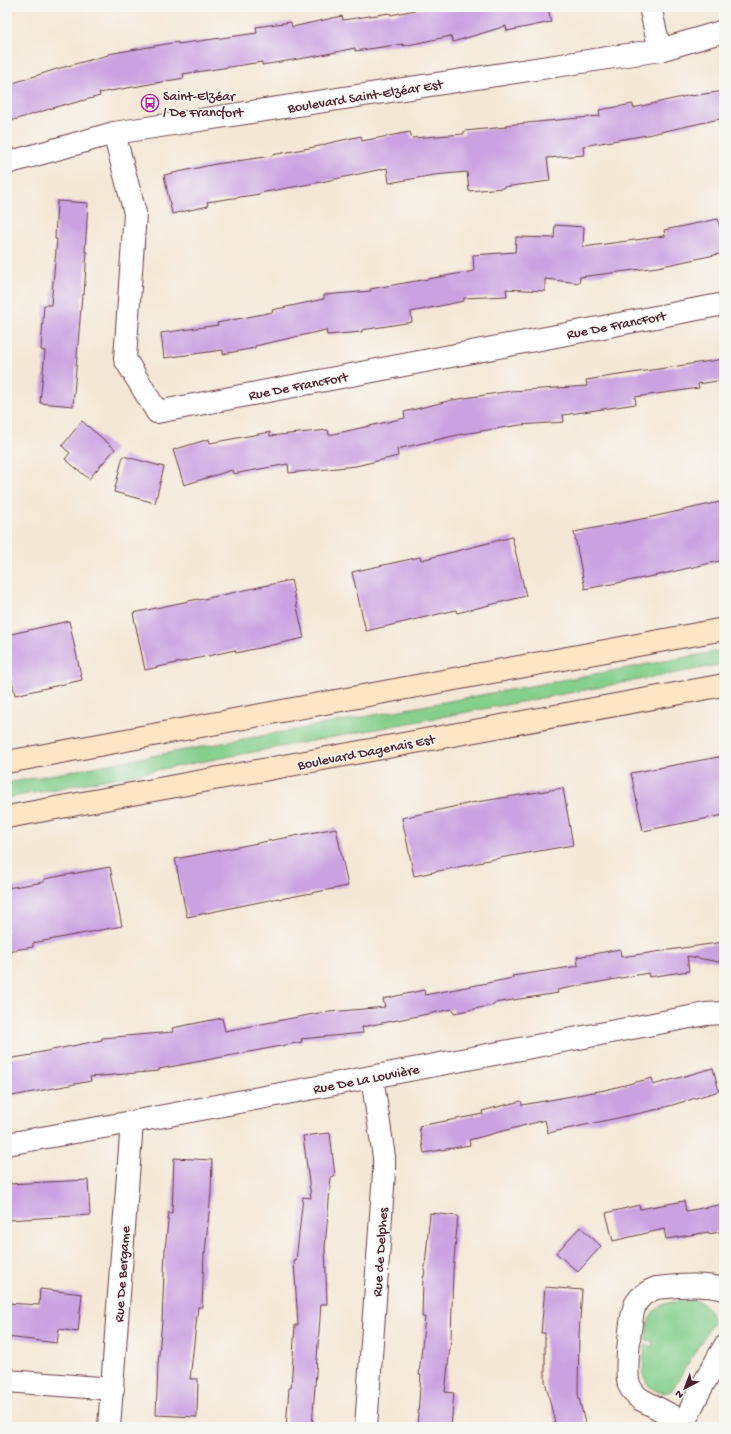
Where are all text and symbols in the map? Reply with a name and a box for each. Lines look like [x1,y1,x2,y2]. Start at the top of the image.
street label: Boulevard Saint-Elzéar Est [286,77,445,118]
place label: Saint-Elzéar / De Francfort [163,89,244,122]
bus stop icon: Saint-Elzéar / De Francfort [140,93,160,113]
street label: Rue De FrancFort [566,308,669,344]
street label: Rue De FrancFort [248,369,351,405]
street label: Boulevard Dagenais Est [295,732,438,775]
street label: Rue De La Louvière [312,1062,422,1099]
street label: Rue de Delphes [370,1206,393,1297]
street label: Rue De Bergame [112,1225,135,1323]
north arrow [665,1368,705,1408]
text: N [673,1387,686,1401]

